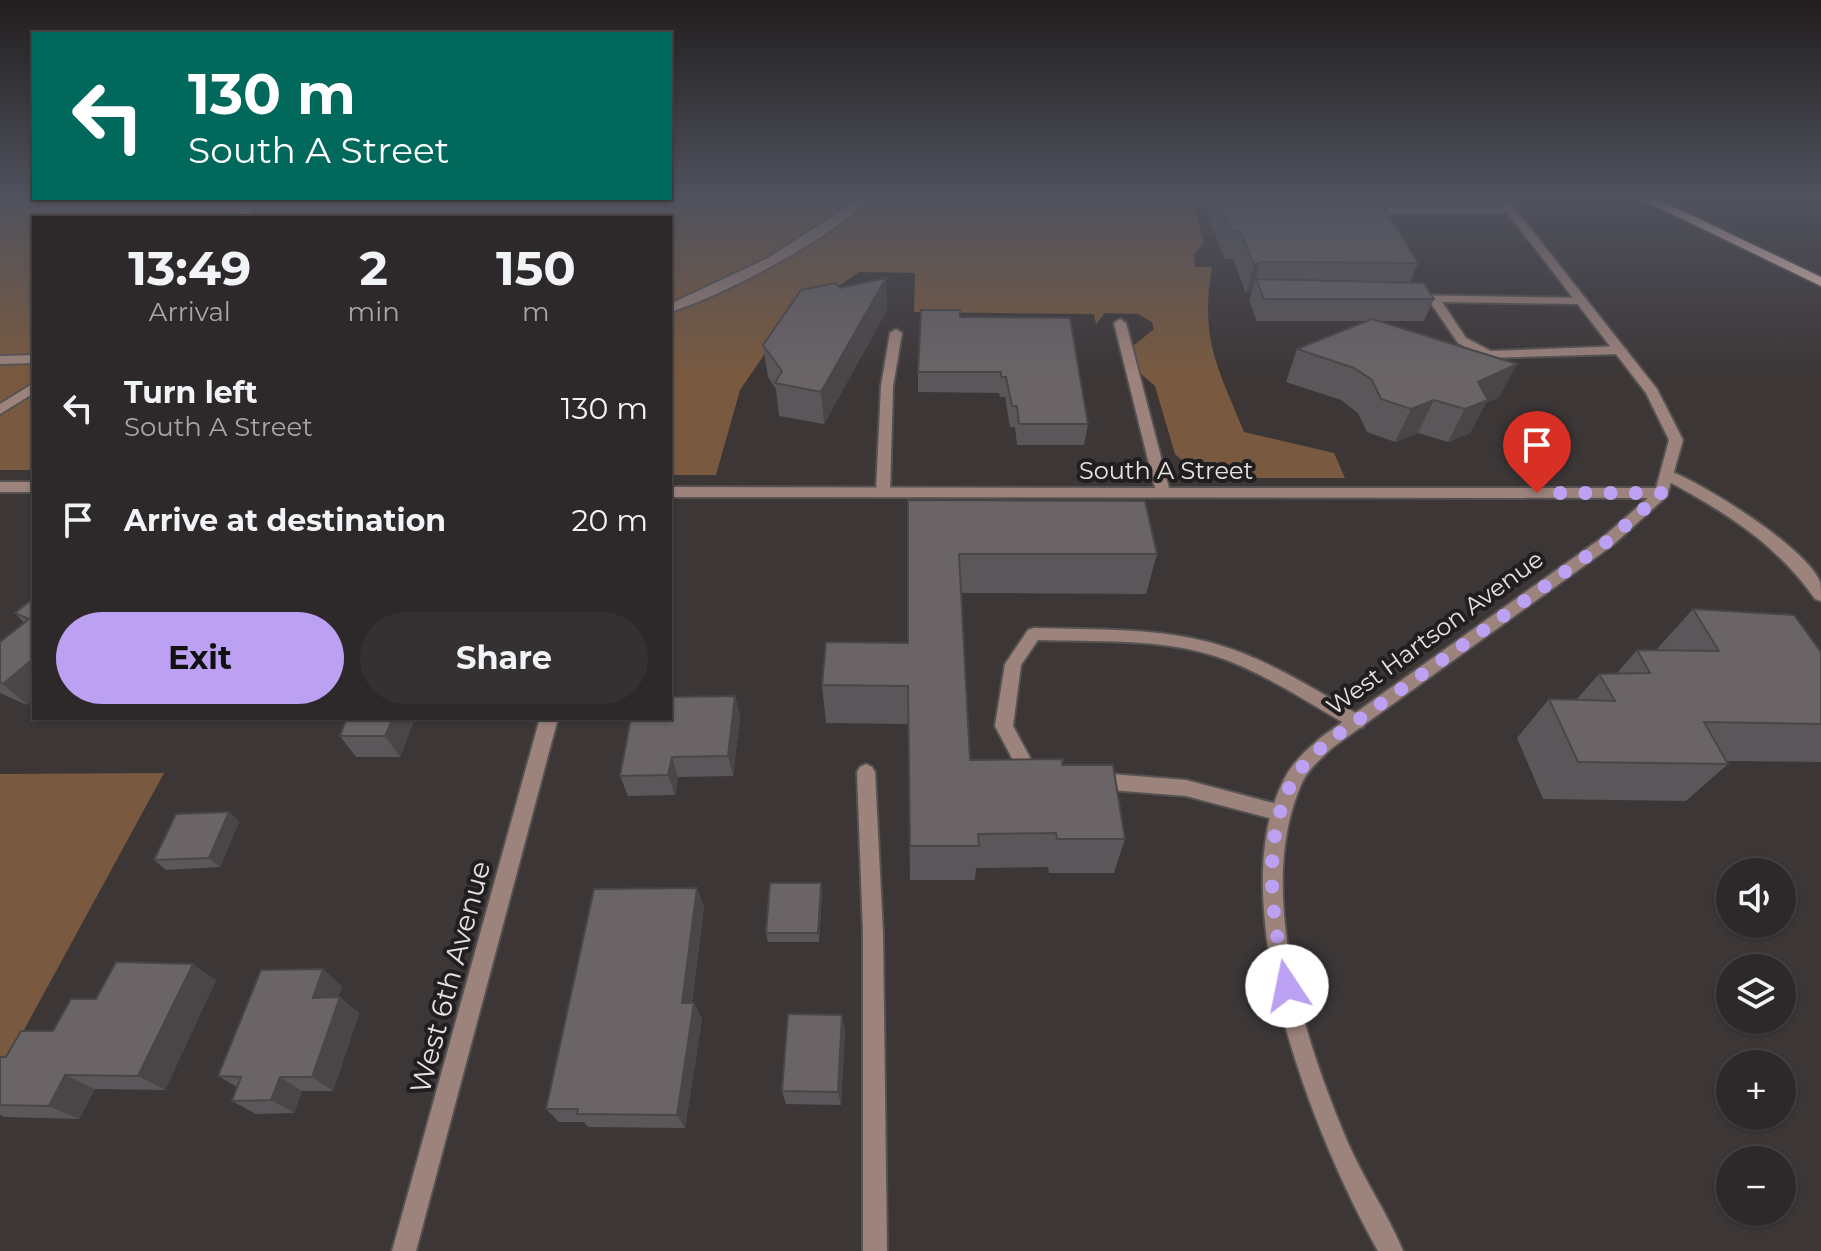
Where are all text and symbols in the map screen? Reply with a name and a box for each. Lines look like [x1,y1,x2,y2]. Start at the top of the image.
text: 130 m [188,60,356,128]
icon: left [56,64,160,168]
text: South A Street [188,128,449,172]
text: 13:49 [128,239,251,297]
text: 2 [359,239,388,297]
text: 150 [496,239,576,297]
text: Arrival [149,296,231,328]
text: min [348,296,400,328]
text: m [522,296,550,328]
text: Turn left [124,374,257,411]
icon: left [56,386,100,430]
text: 130 m [561,390,648,427]
text: South A Street [124,411,313,443]
pin [1503,411,1571,493]
icon: arrive [1515,423,1559,467]
street label: South A Street [1079,456,1253,485]
icon: arrive [56,498,100,542]
text: Arrive at destination [124,502,446,539]
text: 20 m [571,502,648,539]
street label: West Hartson Avenue [1321,544,1549,721]
button: Exit [56,612,344,704]
button: Share [360,612,648,704]
street label: West 6th Avenue [403,857,497,1097]
map controls [1716,858,1796,1226]
button: sound [1716,858,1796,938]
position arrow [1245,944,1329,1028]
button: layers [1716,954,1796,1034]
button: + [1716,1050,1796,1130]
button: − [1716,1146,1796,1226]

